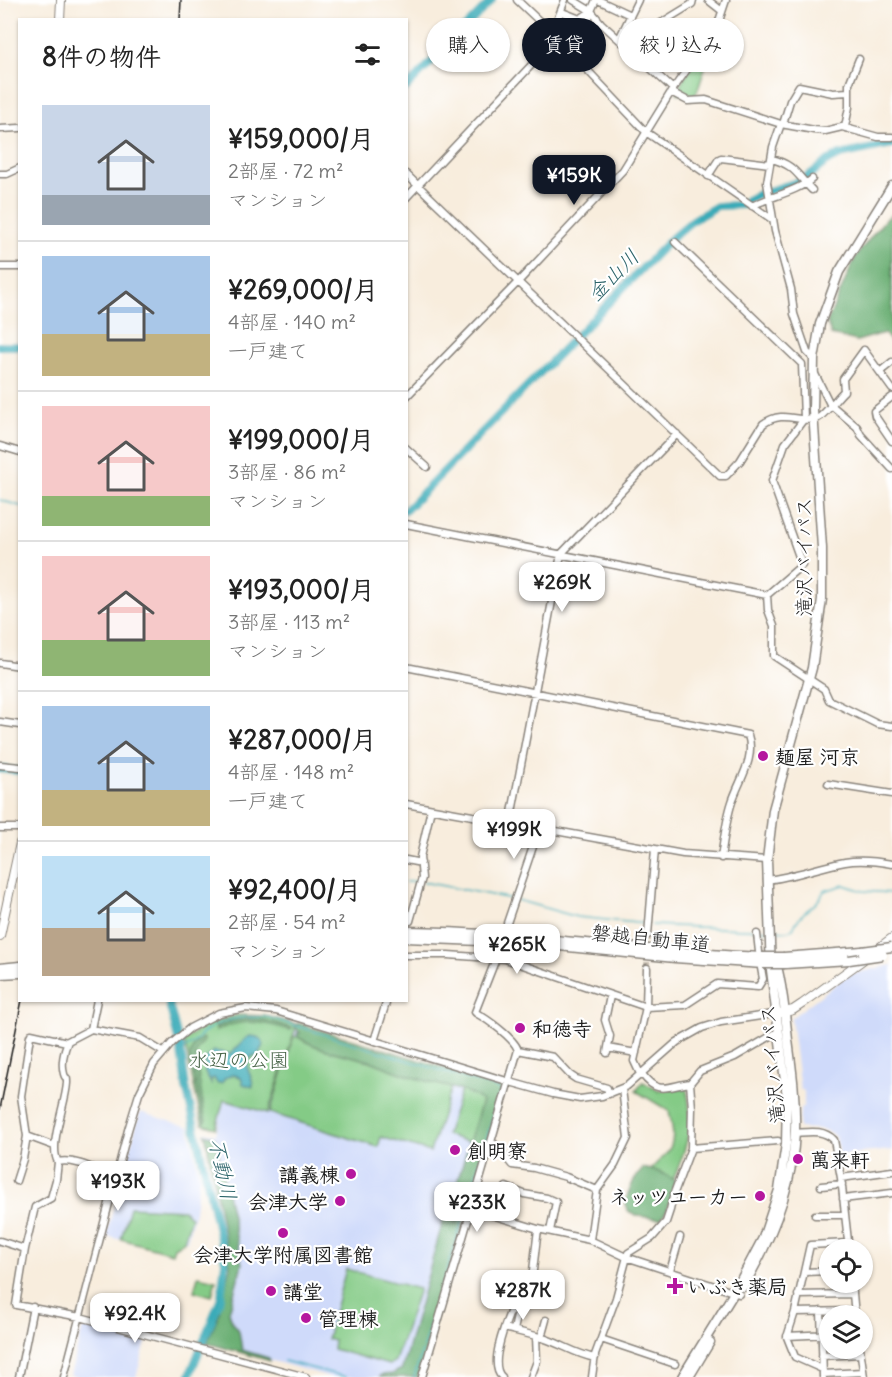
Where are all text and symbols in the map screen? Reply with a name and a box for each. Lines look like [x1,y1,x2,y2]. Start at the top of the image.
chip: 購入 [426,18,510,72]
chip: 賃貸 [522,18,606,72]
chip: 絞り込み [618,18,744,72]
icon: filters [351,38,384,71]
text: 8件の物件 [42,40,161,73]
text: ¥159,000/月 [228,122,375,155]
icon: home [90,129,162,201]
pin: ¥159K [532,155,616,206]
text: 2部屋 · 72 m² [228,158,343,183]
text: ¥159K [547,162,602,187]
text: マンション [228,187,327,212]
water label: 金山川 [581,243,645,307]
text: ¥269,000/月 [228,273,379,306]
icon: home [90,280,162,352]
text: 4部屋 · 140 m² [228,309,356,334]
text: 一戸建て [228,338,308,363]
text: ¥199,000/月 [228,423,375,456]
icon: home [90,430,162,502]
text: 3部屋 · 86 m² [228,459,346,484]
text: マンション [228,488,327,513]
street label: 滝沢バイパス [791,497,816,617]
pin: ¥269K [520,562,604,613]
text: ¥269K [533,569,591,594]
text: ¥193,000/月 [228,573,375,606]
icon: home [90,580,162,652]
text: 3部屋 · 113 m² [228,609,350,634]
text: マンション [228,638,327,663]
text: ¥287,000/月 [228,723,377,756]
icon: home [90,730,162,802]
place label: 麺屋 河京 [775,744,860,769]
marker: 麺屋 河京 [756,749,770,763]
text: 4部屋 · 148 m² [228,759,354,784]
text: 一戸建て [228,788,308,813]
pin: ¥199K [472,809,556,860]
text: ¥199K [487,816,542,841]
text: ¥92,400/月 [228,873,362,906]
icon: home [90,880,162,952]
text: 2部屋 · 54 m² [228,909,346,934]
street label: 磐越自動車道 [590,919,712,957]
pin: ¥265K [475,924,559,975]
text: ¥265K [488,931,546,956]
text: マンション [228,938,327,963]
street label: 滝沢バイパス [754,1003,790,1125]
place label: 和徳寺 [532,1016,592,1041]
marker: 和徳寺 [513,1021,527,1035]
park label: 水辺の公園 [189,1047,289,1072]
water label: 不動川 [203,1135,243,1203]
place label: 創明寮 [467,1138,527,1163]
marker: 創明寮 [448,1143,462,1157]
place label: 萬来軒 [810,1147,870,1172]
marker: 萬来軒 [791,1152,805,1166]
pin: ¥193K [76,1161,160,1212]
place label: 講義棟 [279,1162,340,1187]
marker: 講義棟 [344,1167,358,1181]
text: ¥193K [91,1168,145,1193]
pin: ¥233K [435,1182,519,1233]
place label: ネッツユーカー [609,1184,748,1209]
place label: 会津大学 [248,1189,328,1214]
text: ¥233K [448,1189,506,1214]
marker: ネッツユーカー [753,1189,767,1203]
marker: 会津大学 [333,1194,347,1208]
marker: 会津大学附属図書館 [276,1226,290,1240]
map controls [819,1239,873,1359]
button: locate [819,1239,873,1293]
place label: 会津大学附属図書館 [193,1242,373,1267]
pin: ¥287K [481,1270,565,1321]
place label: いぶき薬局 [687,1274,787,1299]
text: ¥287K [495,1277,551,1302]
place label: 講堂 [283,1279,323,1304]
marker: いぶき薬局 [668,1279,682,1293]
marker: 講堂 [264,1284,278,1298]
pin: ¥92.4K [86,1293,184,1344]
text: ¥92.4K [104,1300,166,1325]
button: layers [819,1305,873,1359]
place label: 管理棟 [318,1306,379,1331]
marker: 管理棟 [299,1311,313,1325]

